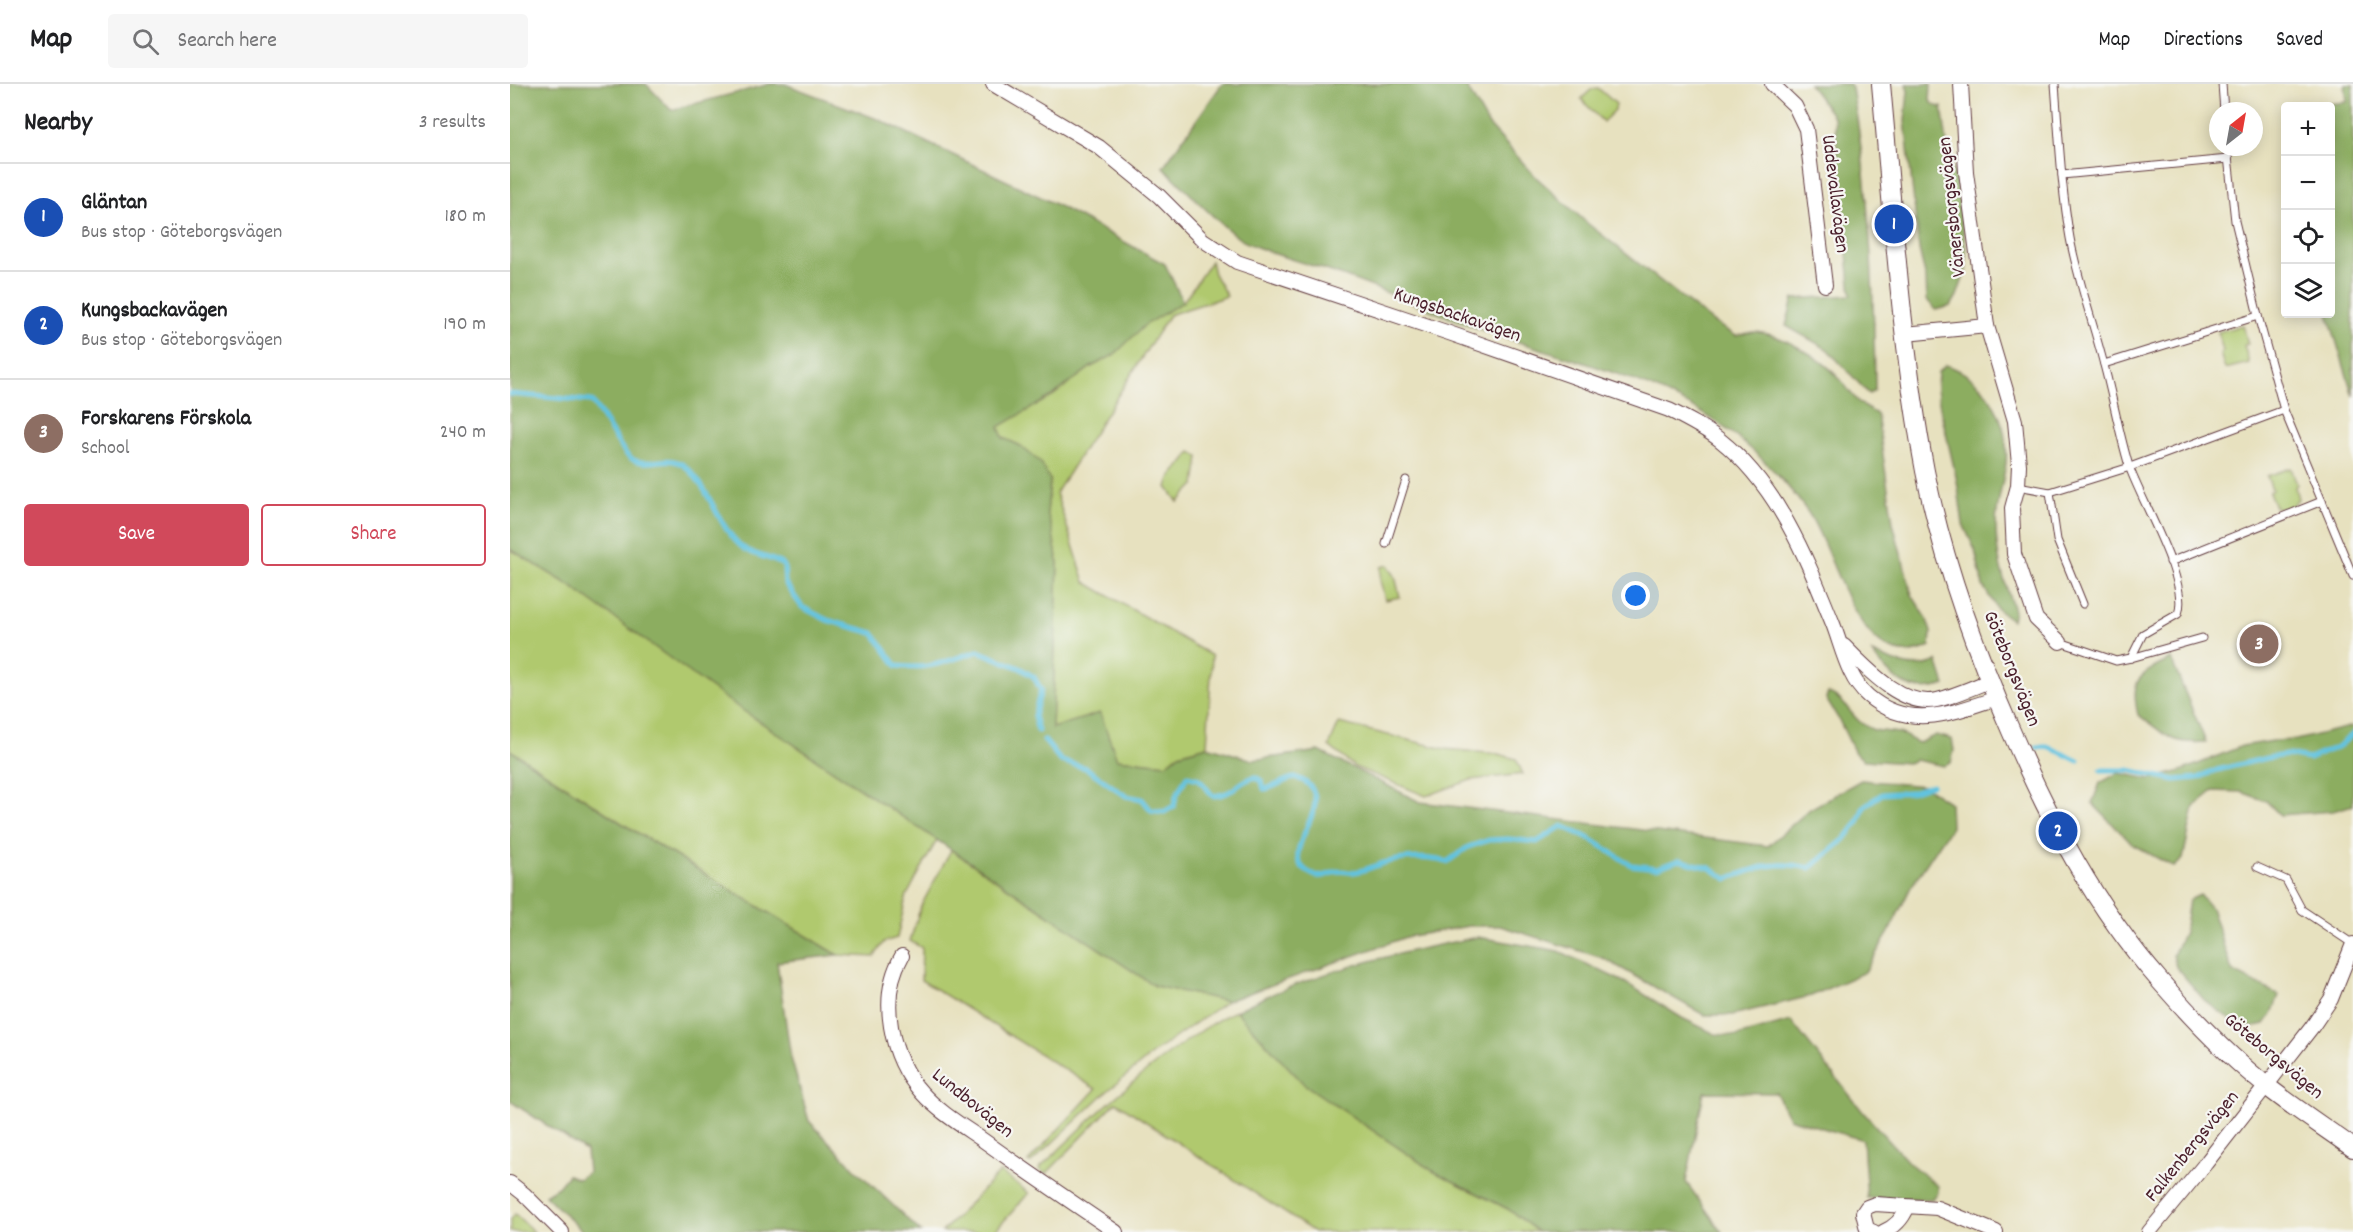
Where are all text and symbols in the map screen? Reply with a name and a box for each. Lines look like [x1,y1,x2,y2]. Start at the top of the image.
search box [108,14,528,68]
text: Map [30,21,72,61]
icon: search [129,25,162,58]
text: Search here [177,26,277,57]
text: Map [2099,26,2130,56]
text: Directions [2163,26,2243,56]
text: Saved [2276,26,2323,56]
north arrow [2209,102,2263,156]
map controls [2281,102,2335,318]
button: + [2281,102,2335,156]
text: Nearby [24,105,92,142]
text: 3 results [419,109,486,137]
street label: Uddevallavägen [1813,133,1855,255]
street label: Vänersborgsvägen [1932,136,1974,278]
button: − [2281,156,2335,210]
text: Gläntan [81,188,147,219]
pin: 1 [1874,202,1914,246]
text: 1 [41,203,46,231]
text: 180 m [444,203,486,231]
button: locate [2281,210,2335,264]
text: Bus stop · Göteborgsvägen [81,219,282,247]
button: layers [2281,264,2335,318]
street label: Kungsbackavägen [1390,281,1524,351]
text: Kungsbackavägen [81,296,227,327]
text: 2 [39,311,48,339]
text: 190 m [443,311,486,339]
text: Bus stop · Göteborgsvägen [81,327,282,355]
text: Forskarens Förskola [81,404,251,435]
text: 3 [39,419,48,447]
text: 240 m [440,419,486,447]
text: School [81,435,130,463]
button: Save [24,504,249,566]
button: Share [261,504,486,566]
your location [1621,581,1650,610]
street label: Göteborgsvägen [1975,607,2047,731]
pin: 3 [2240,622,2278,666]
pin: 2 [2038,808,2078,854]
street label: Göteborgsvägen [2217,1007,2329,1107]
street label: Lundbovägen [925,1062,1019,1146]
street label: Falkenbergsvägen [2139,1085,2247,1209]

